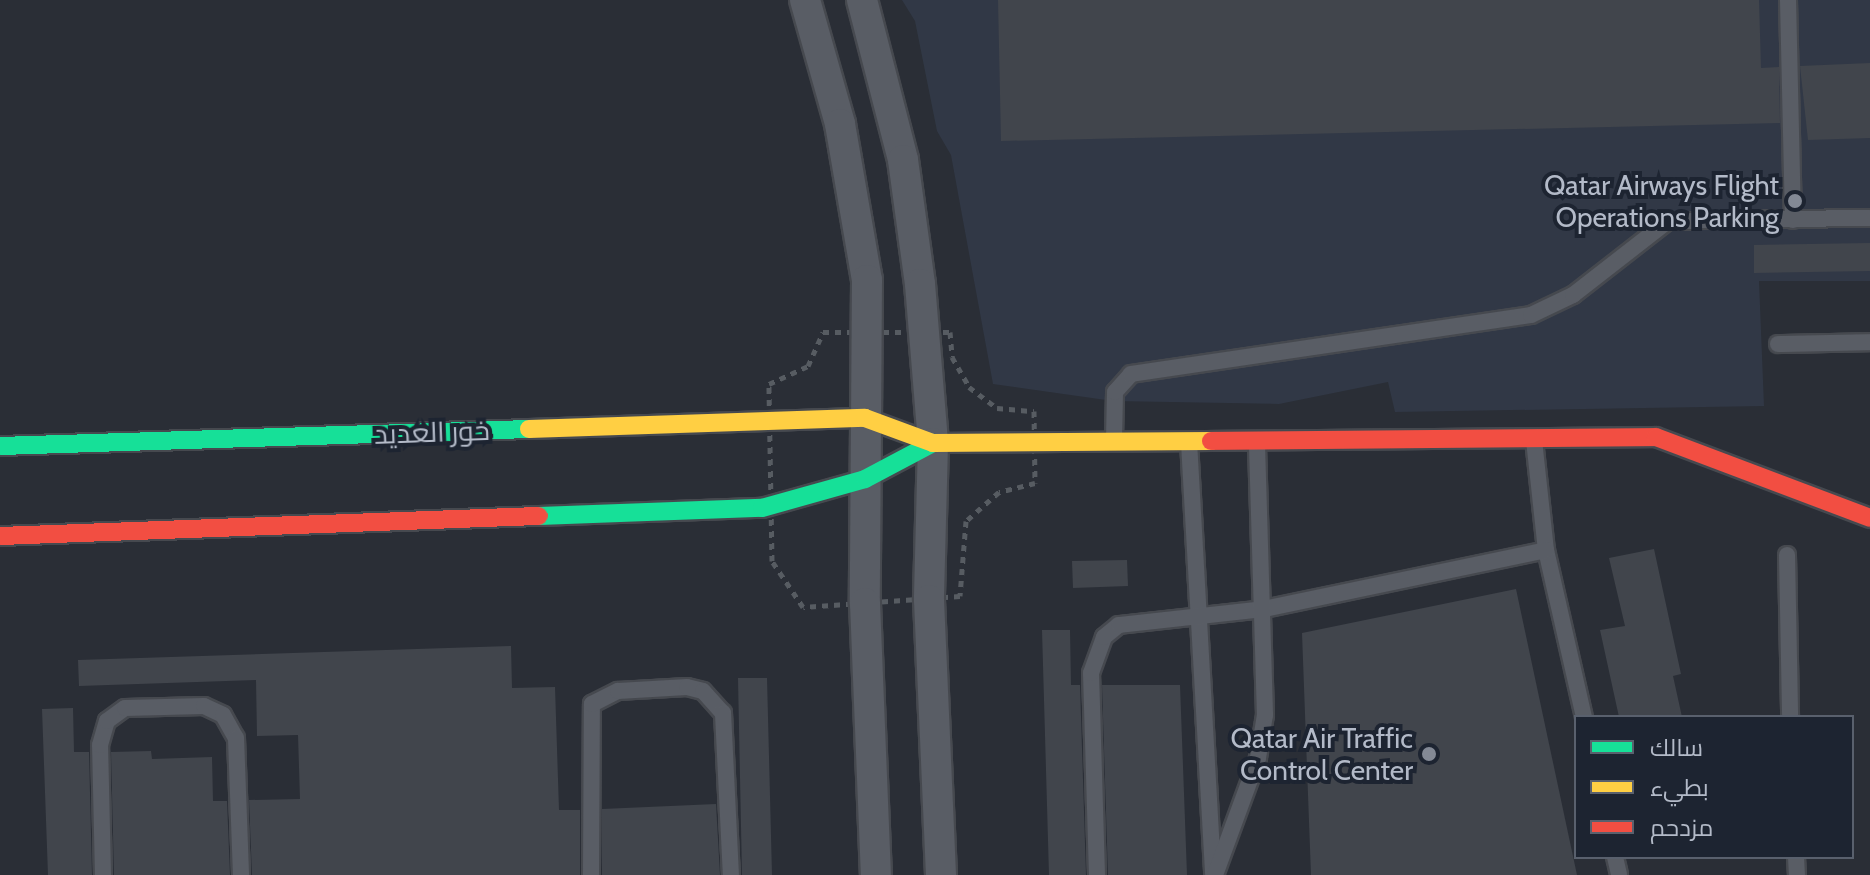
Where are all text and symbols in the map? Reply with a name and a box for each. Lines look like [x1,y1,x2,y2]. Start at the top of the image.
place label: Qatar Airways Flight Operations Parking [1544,168,1779,234]
marker: Qatar Airways Flight Operations Parking [1786,192,1804,210]
street label: خور العديد [374,413,490,451]
legend [1574,715,1854,859]
place label: Qatar Air Traffic Control Center [1231,721,1413,787]
text: سالك [1650,733,1703,762]
marker: Qatar Air Traffic Control Center [1420,745,1438,763]
text: بطيء [1650,773,1709,802]
text: مزدحم [1650,813,1713,842]

